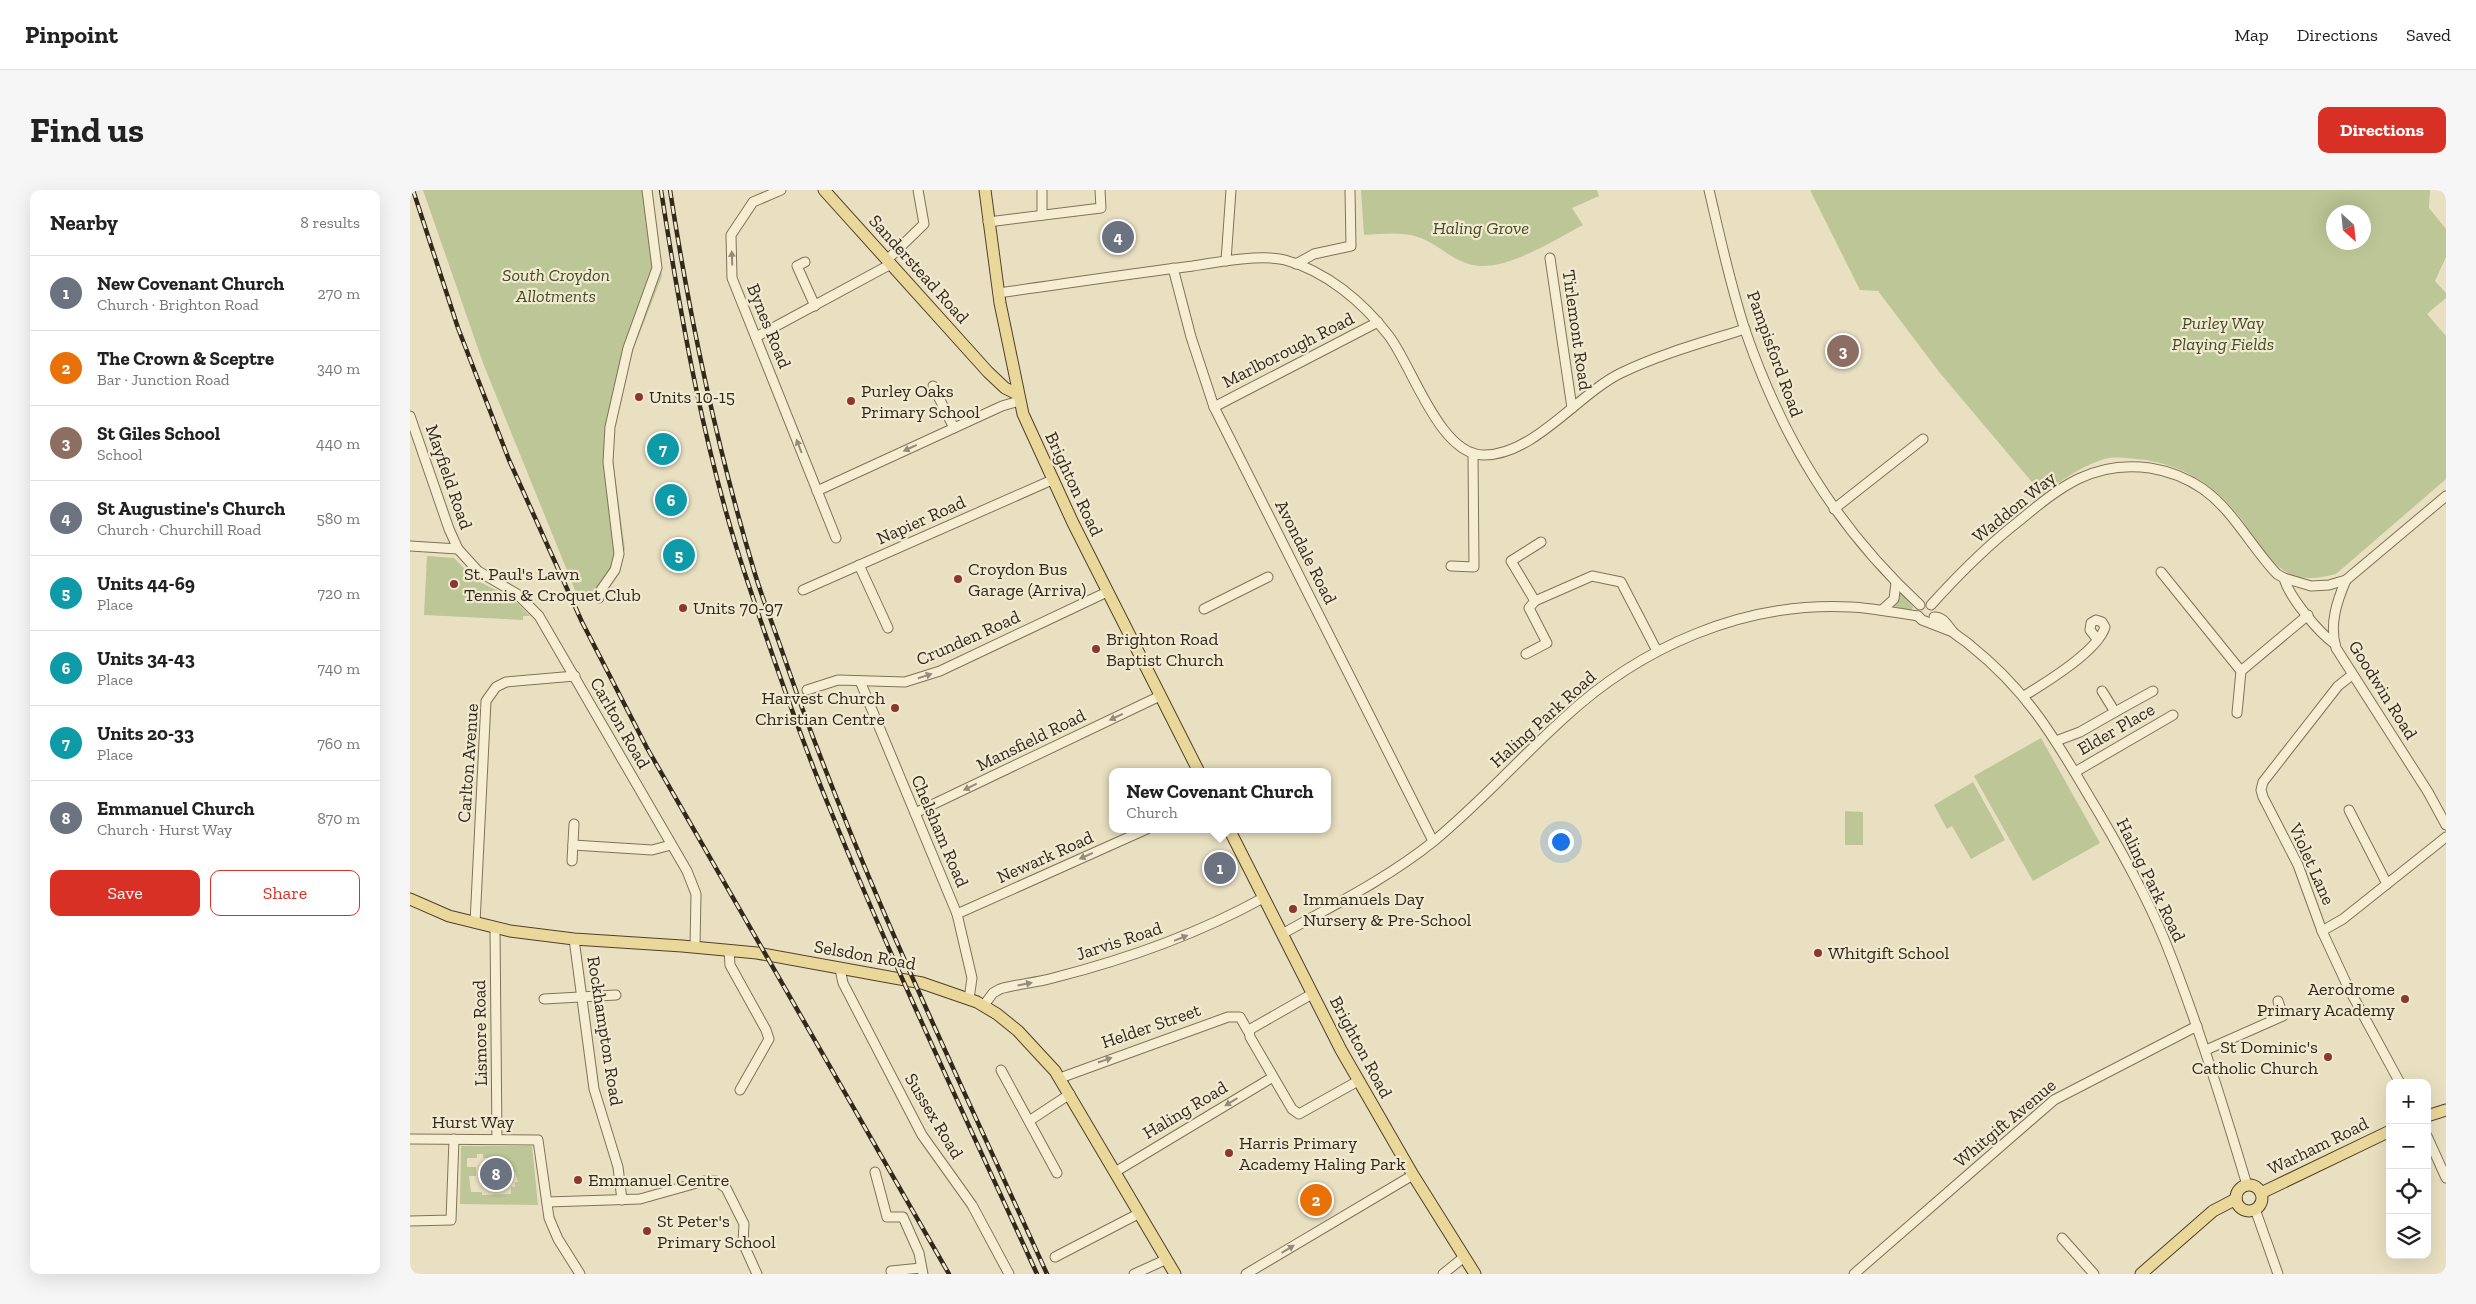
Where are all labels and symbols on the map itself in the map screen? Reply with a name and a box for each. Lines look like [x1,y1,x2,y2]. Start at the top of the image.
north arrow [2326,205,2371,250]
street label: Sanderstead Road [864,210,974,328]
park label: Haling Grove [1433,217,1529,239]
pin: 4 [1102,218,1134,256]
one-way arrow [728,250,736,266]
park label: South Croydon Allotments [502,264,610,307]
street label: Tirlemont Road [1558,268,1596,392]
street label: Bynes Road [742,280,796,372]
street label: Pampisford Road [1742,288,1808,420]
street label: Marlborough Road [1218,307,1358,393]
park label: Purley Way Playing Fields [2172,312,2274,355]
pin: 3 [1827,332,1859,370]
place label: Purley Oaks Primary School [861,380,980,423]
place label: Units 10-15 [649,386,735,408]
marker: Units 10-15 [633,391,645,403]
marker: Purley Oaks Primary School [845,395,857,407]
street label: Mayfield Road [421,422,477,532]
street label: Brighton Road [1040,428,1108,540]
pin: 7 [647,430,679,468]
one-way arrow [795,438,802,453]
one-way arrow [903,445,917,453]
street label: Waddon Way [1968,466,2061,547]
pin: 6 [655,481,687,519]
street label: Napier Road [873,491,969,549]
street label: Avondale Road [1270,496,1342,608]
pin: 5 [663,536,695,574]
place label: Croydon Bus Garage (Arriva) [968,558,1086,601]
place label: St. Paul's Lawn Tennis & Croquet Club [464,563,641,606]
marker: Croydon Bus Garage (Arriva) [952,573,964,585]
marker: St. Paul's Lawn Tennis & Croquet Club [448,578,460,590]
place label: Units 70-97 [693,597,783,619]
marker: Units 70-97 [677,602,689,614]
street label: Crunden Road [913,605,1023,671]
place label: Brighton Road Baptist Church [1106,628,1224,671]
street label: Goodwin Road [2344,636,2422,744]
marker: Brighton Road Baptist Church [1090,643,1102,655]
street label: Haling Park Road [1486,666,1601,772]
one-way arrow [918,671,933,679]
street label: Carlton Road [585,674,655,773]
place label: Harvest Church Christian Centre [755,687,885,730]
street label: Elder Place [2073,698,2159,760]
marker: Harvest Church Christian Centre [889,702,901,714]
street label: Carlton Avenue [453,703,483,823]
street label: Mansfield Road [973,704,1089,776]
one-way arrow [1109,713,1124,721]
street label: Chelsham Road [906,772,974,891]
one-way arrow [963,783,977,791]
street label: Haling Park Road [2112,815,2190,945]
street label: Violet Lane [2284,819,2340,908]
street label: Newark Road [993,826,1097,888]
your location [1548,829,1574,855]
pin: 1 [1204,849,1236,887]
one-way arrow [1079,853,1093,861]
place label: Immanuels Day Nursery & Pre-School [1303,888,1472,931]
marker: Immanuels Day Nursery & Pre-School [1287,903,1299,915]
street label: Jarvis Road [1073,917,1165,965]
one-way arrow [1174,934,1189,942]
street label: Selsdon Road [812,935,918,975]
place label: Whitgift School [1828,942,1949,964]
marker: Whitgift School [1812,947,1824,959]
street label: Rockhampton Road [582,955,628,1107]
place label: Aerodrome Primary Academy [2257,978,2396,1021]
street label: Lismore Road [468,980,492,1086]
one-way arrow [1017,980,1033,988]
street label: Brighton Road [1325,992,1397,1102]
marker: Aerodrome Primary Academy [2399,993,2411,1005]
street label: Helder Street [1098,999,1204,1053]
place label: St Dominic's Catholic Church [2192,1036,2318,1079]
marker: St Dominic's Catholic Church [2322,1051,2334,1063]
one-way arrow [1098,1056,1113,1064]
street label: Sussex Road [900,1069,968,1163]
street label: Whitgift Avenue [1949,1074,2061,1172]
street label: Haling Road [1139,1076,1231,1144]
one-way arrow [1224,1097,1237,1106]
street label: Hurst Way [432,1111,515,1133]
street label: Warham Road [2264,1112,2372,1180]
place label: Harris Primary Academy Haling Park [1239,1132,1406,1175]
marker: Harris Primary Academy Haling Park [1223,1147,1235,1159]
pin: 8 [480,1155,512,1193]
place label: Emmanuel Centre [588,1169,729,1191]
marker: Emmanuel Centre [572,1174,584,1186]
pin: 2 [1300,1181,1332,1219]
place label: St Peter's Primary School [657,1210,776,1253]
marker: St Peter's Primary School [641,1225,653,1237]
one-way arrow [1281,1245,1295,1254]

